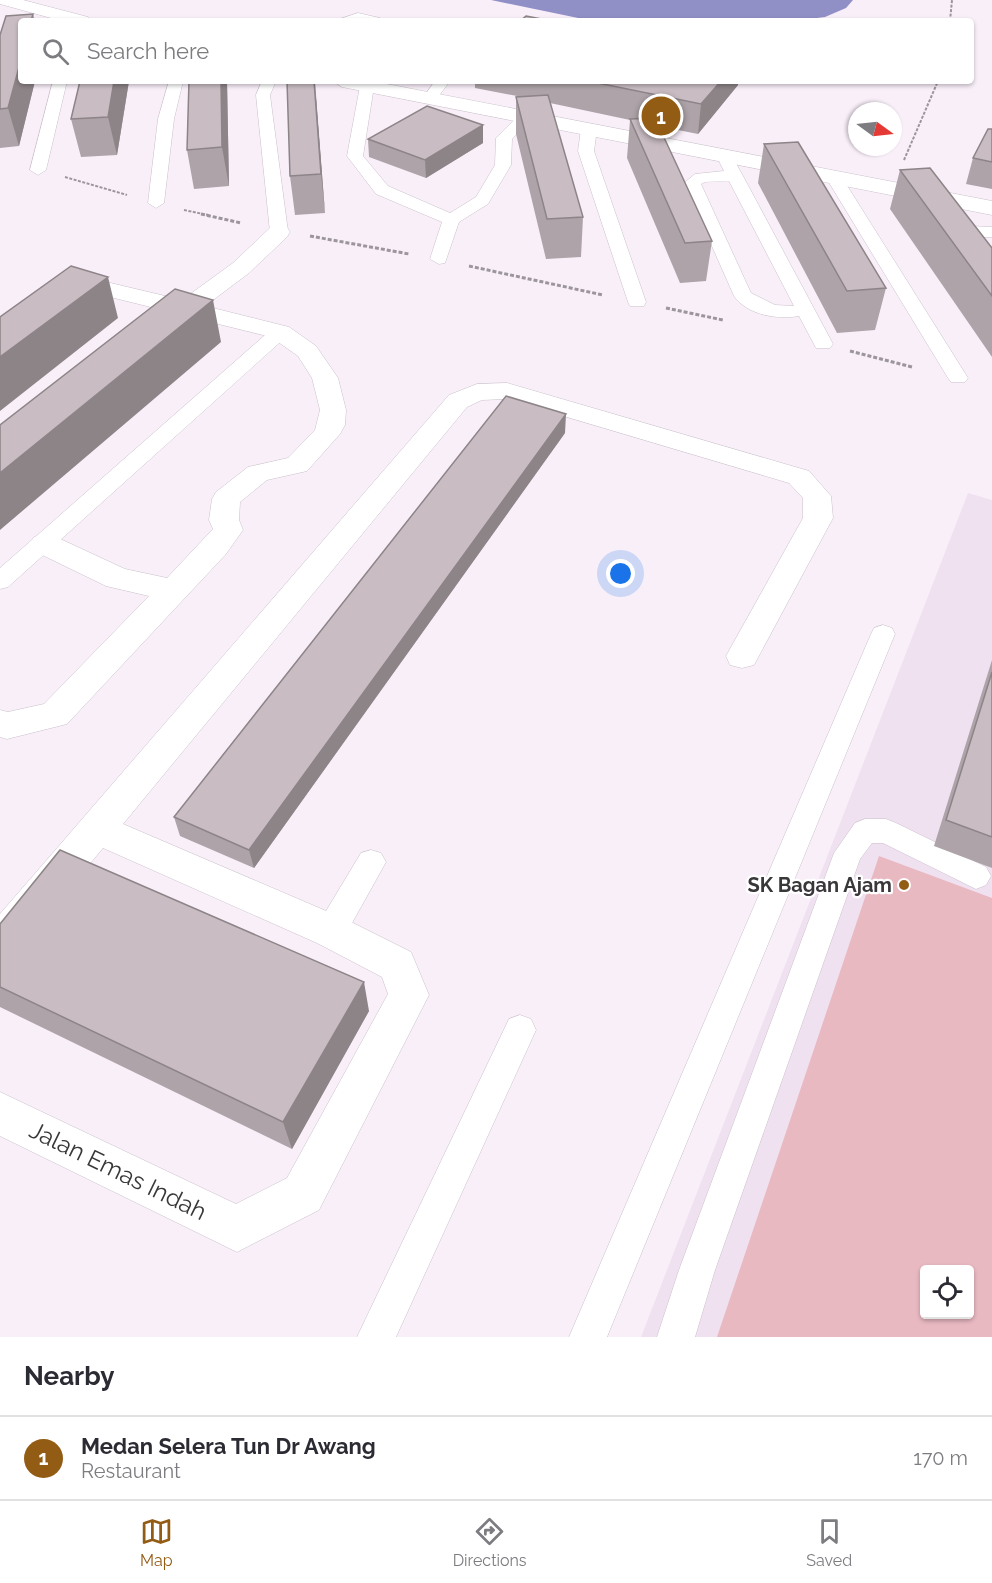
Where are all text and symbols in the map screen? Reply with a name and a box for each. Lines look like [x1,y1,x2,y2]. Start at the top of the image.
search box [18,18,974,84]
icon: search [39,35,72,68]
text: Search here [87,38,209,64]
pin: 1 [642,94,680,138]
north arrow [848,102,902,156]
your location [606,559,635,588]
place label: SK Bagan Ajam [748,873,892,897]
marker: SK Bagan Ajam [897,878,911,892]
street label: Jalan Emas Indah [25,1115,212,1226]
map controls [920,1265,974,1319]
button: locate [920,1265,974,1319]
text: Nearby [24,1361,114,1391]
text: Medan Selera Tun Dr Awang [81,1433,376,1459]
text: 1 [39,1446,48,1470]
text: 170 m [913,1446,968,1470]
text: Restaurant [81,1459,181,1483]
tab: Map [140,1515,173,1570]
tab: Directions [453,1515,527,1570]
tab: Saved [806,1515,852,1570]

